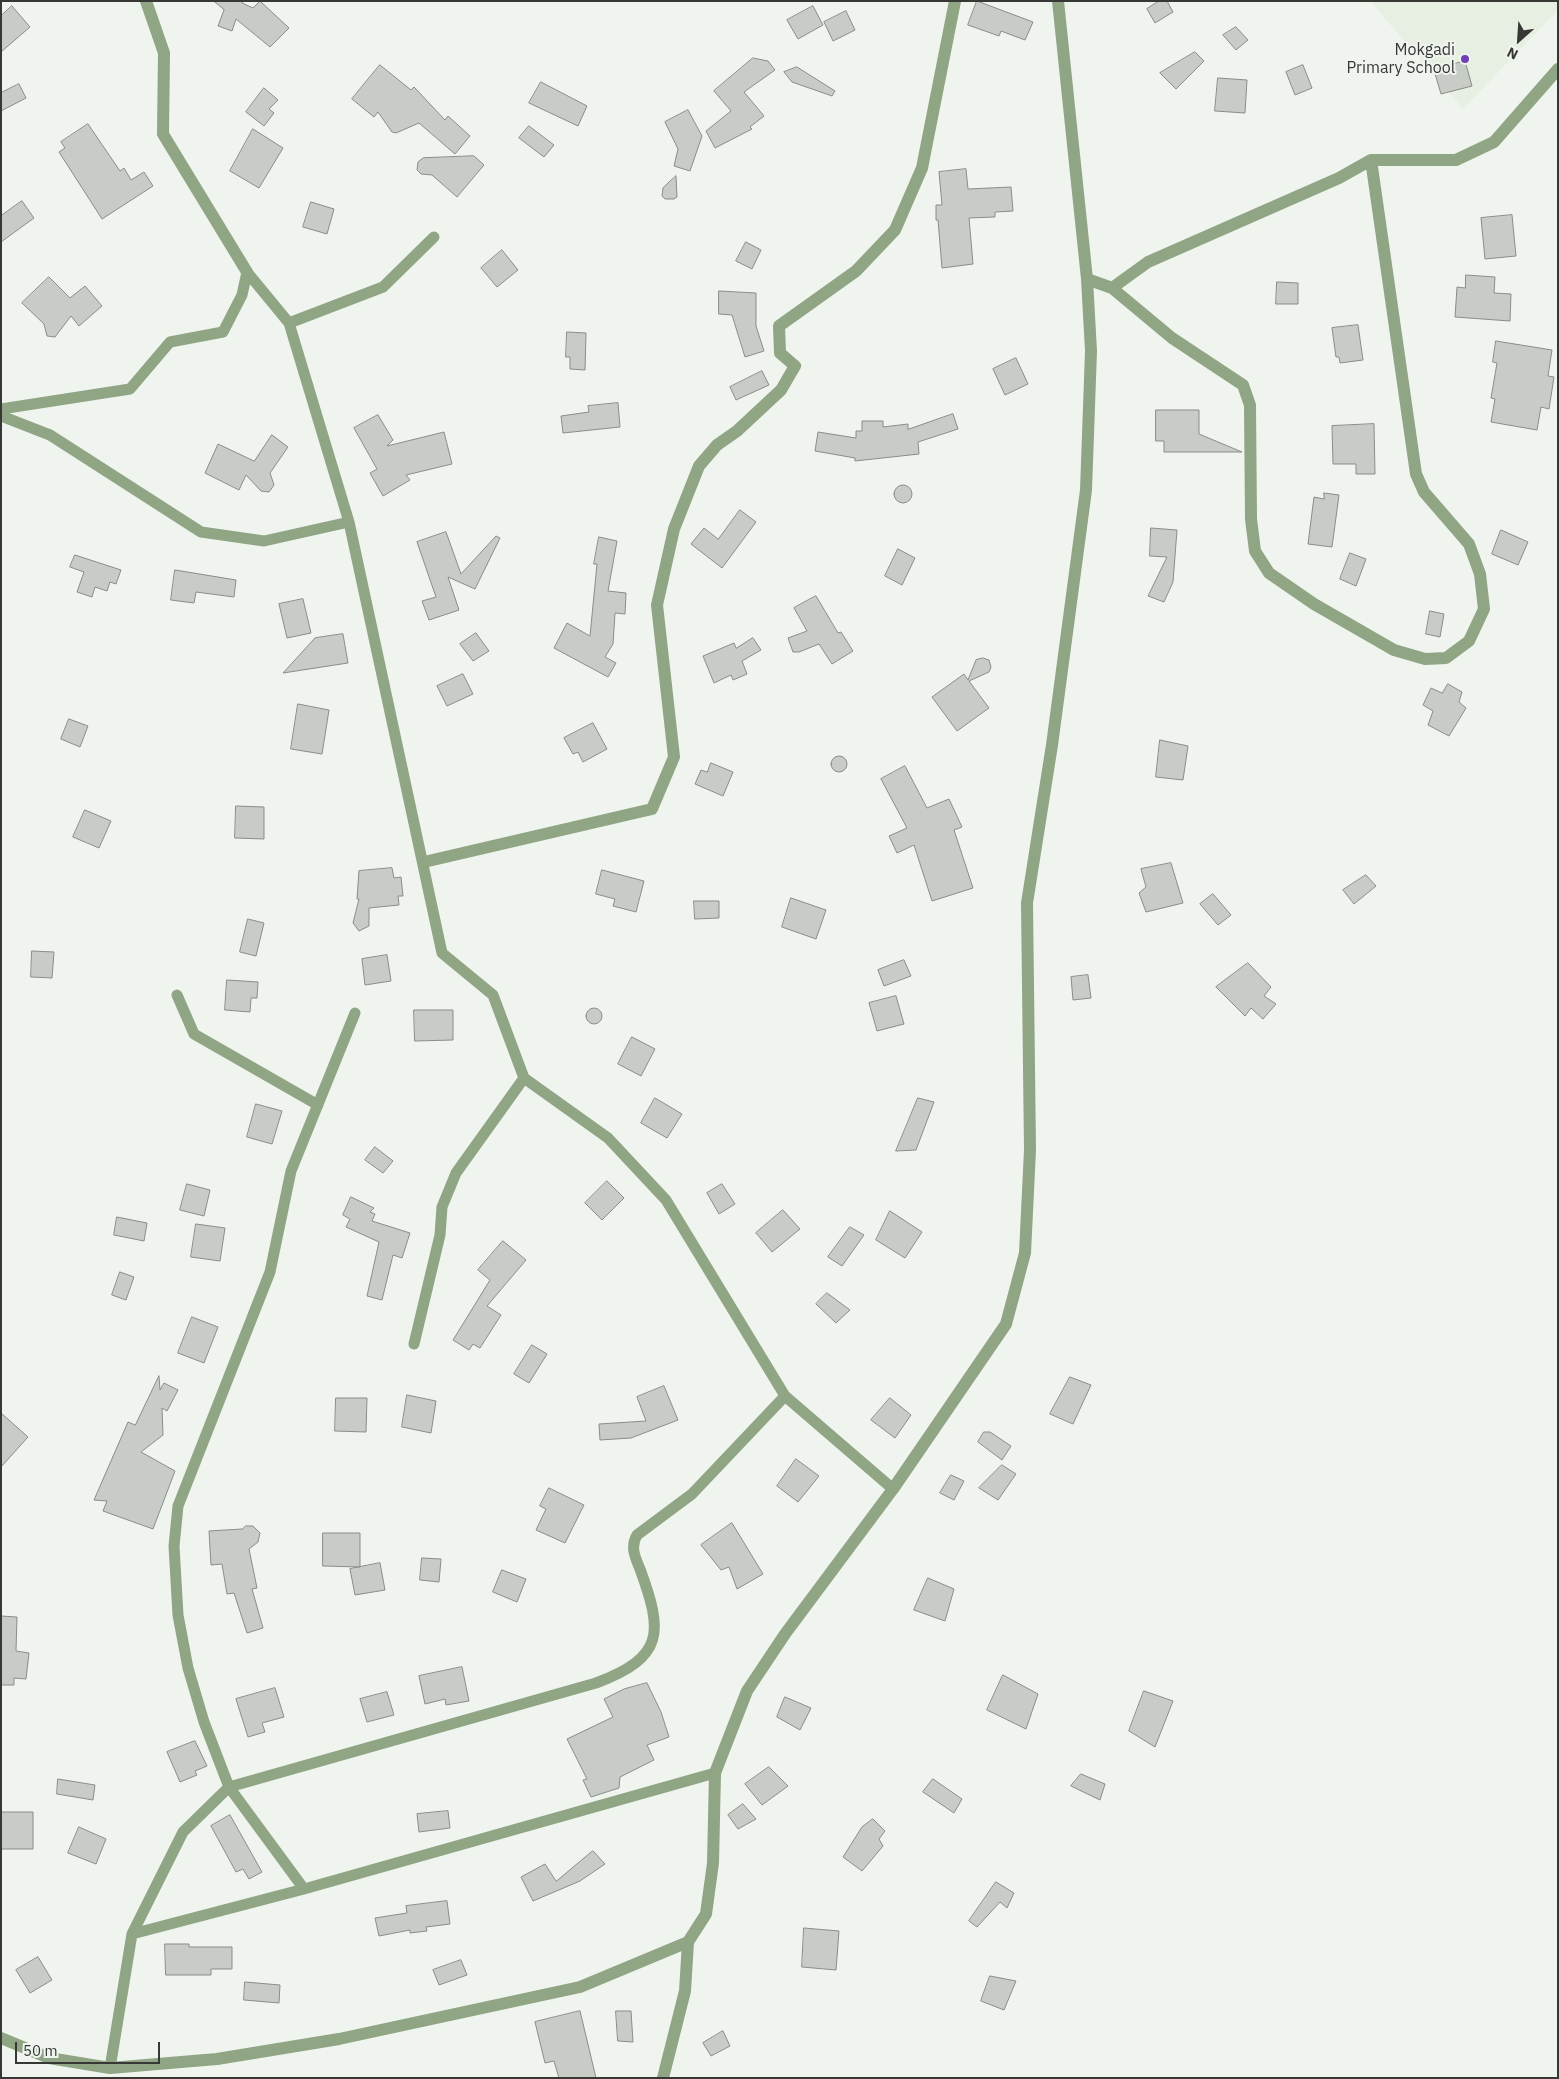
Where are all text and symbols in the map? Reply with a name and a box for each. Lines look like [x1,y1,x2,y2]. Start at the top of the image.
north arrow [1494,15,1544,65]
place label: Mokgadi Primary School [1347,40,1455,78]
text: N [1504,43,1521,64]
marker: Mokgadi Primary School [1459,53,1471,65]
scale bar [18,2032,162,2064]
text: 50 m [23,2041,58,2060]

